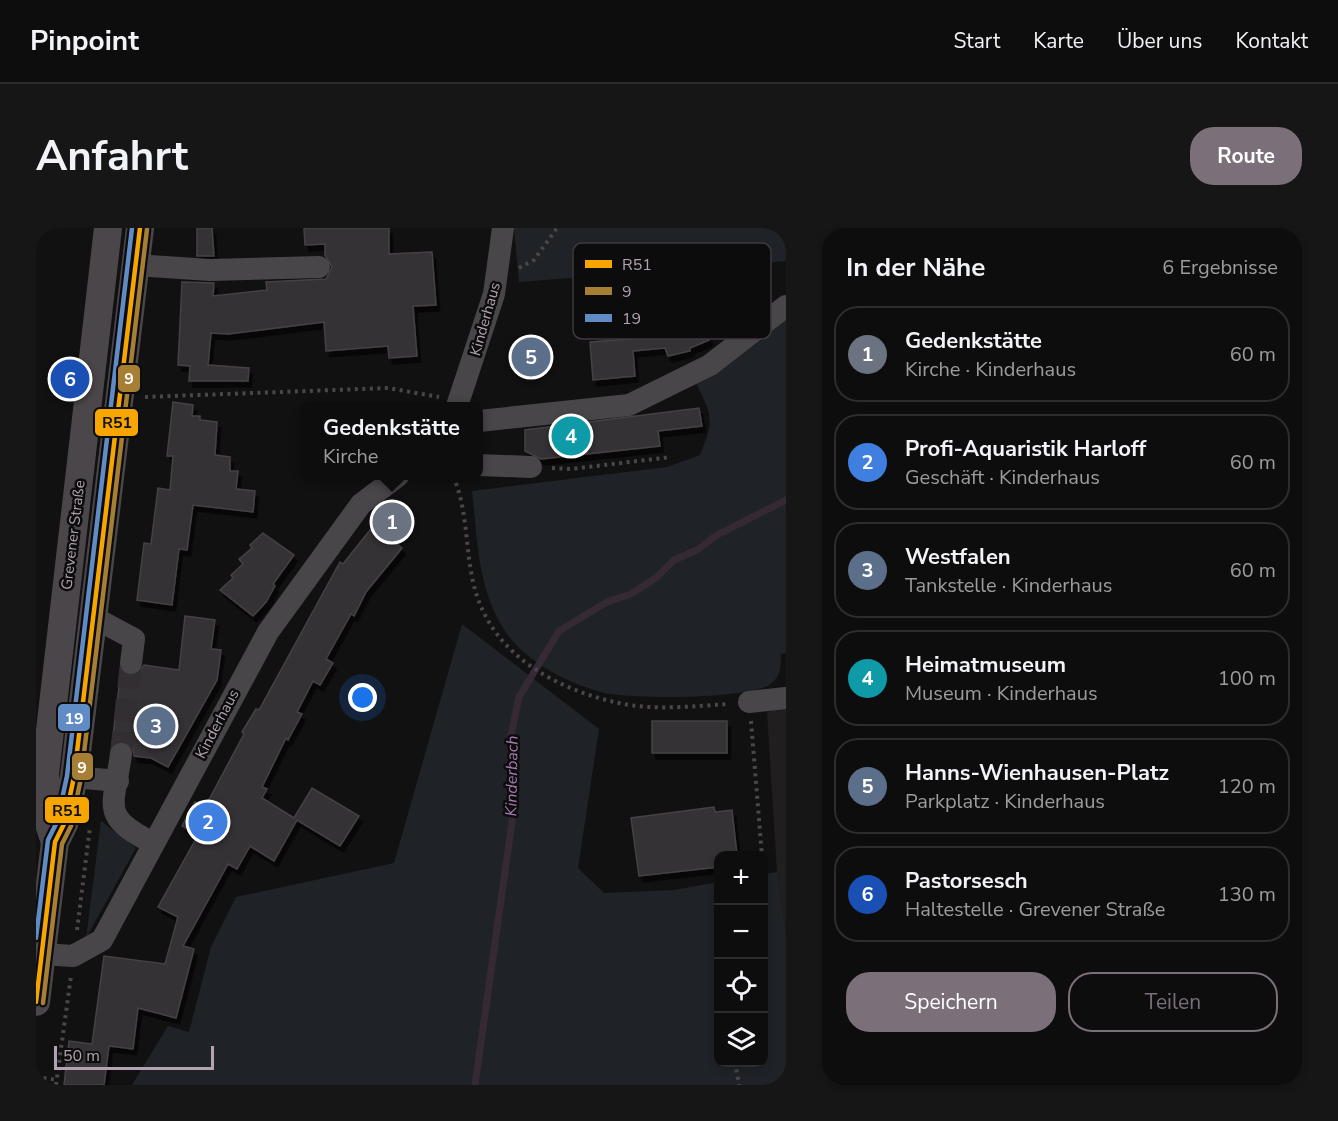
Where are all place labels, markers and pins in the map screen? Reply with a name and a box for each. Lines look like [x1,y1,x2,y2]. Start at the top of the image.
pin: 5 [512,334,550,380]
pin: 6 [51,356,90,402]
pin: 4 [552,414,590,458]
pin: 1 [372,500,412,544]
pin: 3 [136,704,176,748]
pin: 2 [188,800,228,844]

